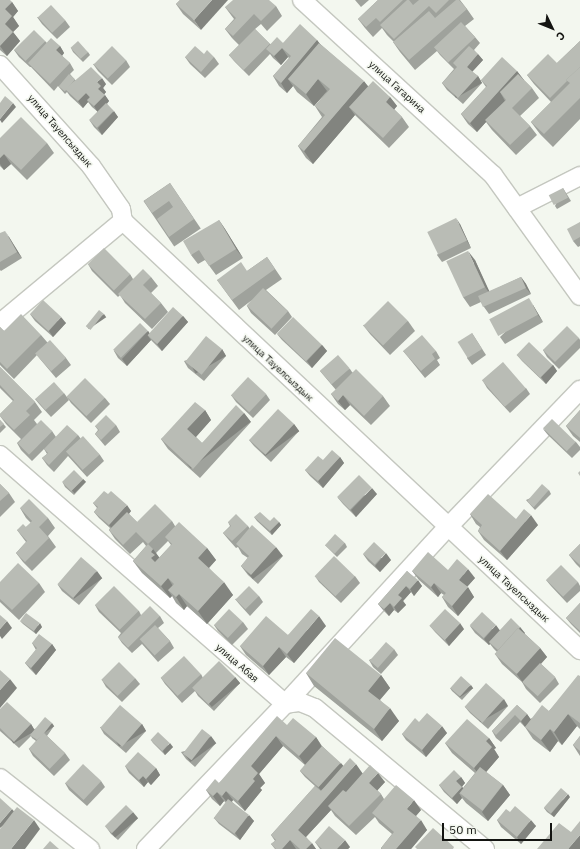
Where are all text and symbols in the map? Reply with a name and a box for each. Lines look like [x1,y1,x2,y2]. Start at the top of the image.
north arrow [532,8,572,48]
text: С [553,29,568,44]
street label: улица Гагарина [366,58,428,116]
street label: улица Тауелсыздык [25,92,95,170]
street label: улица Тауелсыздык [240,332,316,404]
street label: улица Тауелсыздык [476,553,552,625]
street label: улица Абая [213,641,261,685]
scale bar [444,815,554,841]
text: 50 m [449,822,477,837]

